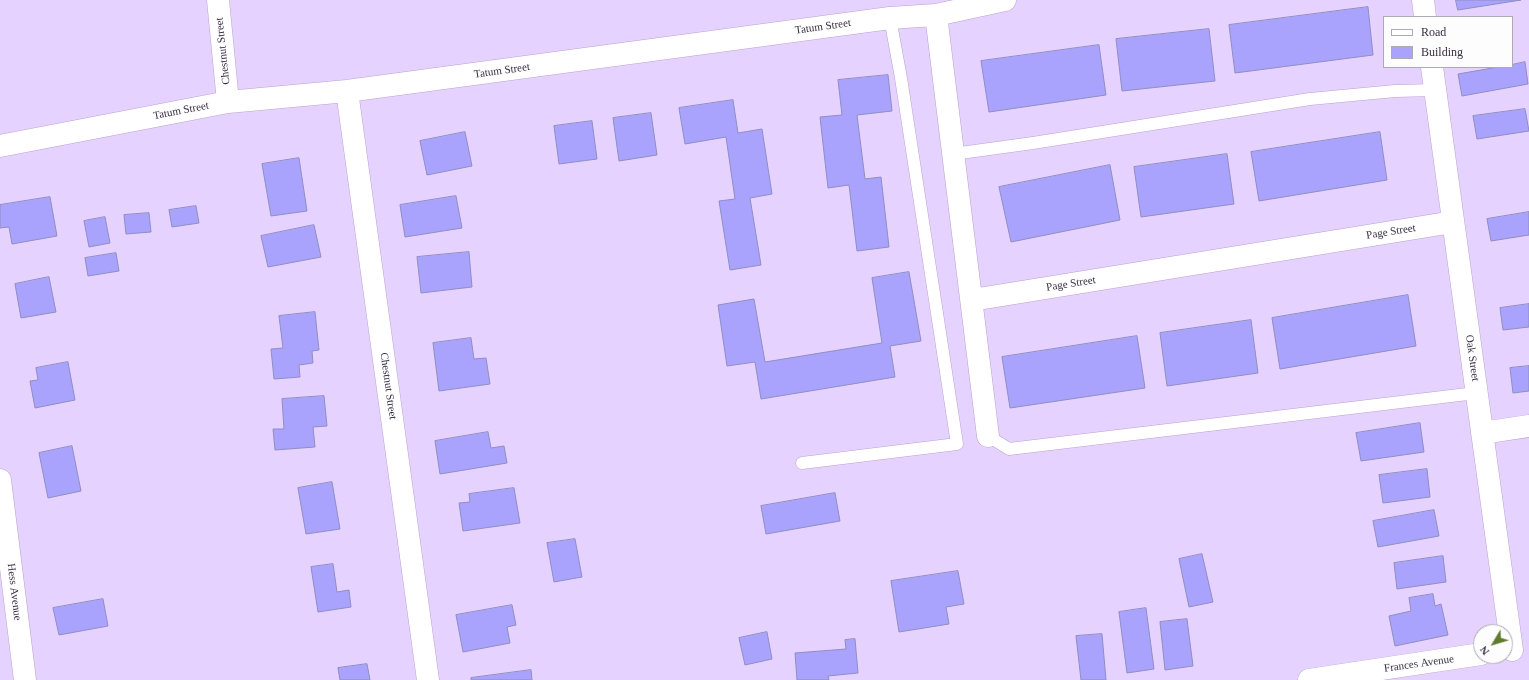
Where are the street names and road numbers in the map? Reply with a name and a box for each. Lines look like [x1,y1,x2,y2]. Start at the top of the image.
street label: Chestnut Street [213,17,233,85]
street label: Tatum Street [794,17,852,37]
street label: Tatum Street [473,61,531,81]
street label: Tatum Street [152,99,210,123]
street label: Page Street [1365,222,1417,242]
street label: Page Street [1045,274,1097,294]
street label: Oak Street [1462,334,1482,382]
street label: Chestnut Street [377,352,399,420]
street label: Hess Avenue [4,563,24,621]
street label: Frances Avenue [1383,653,1455,675]

